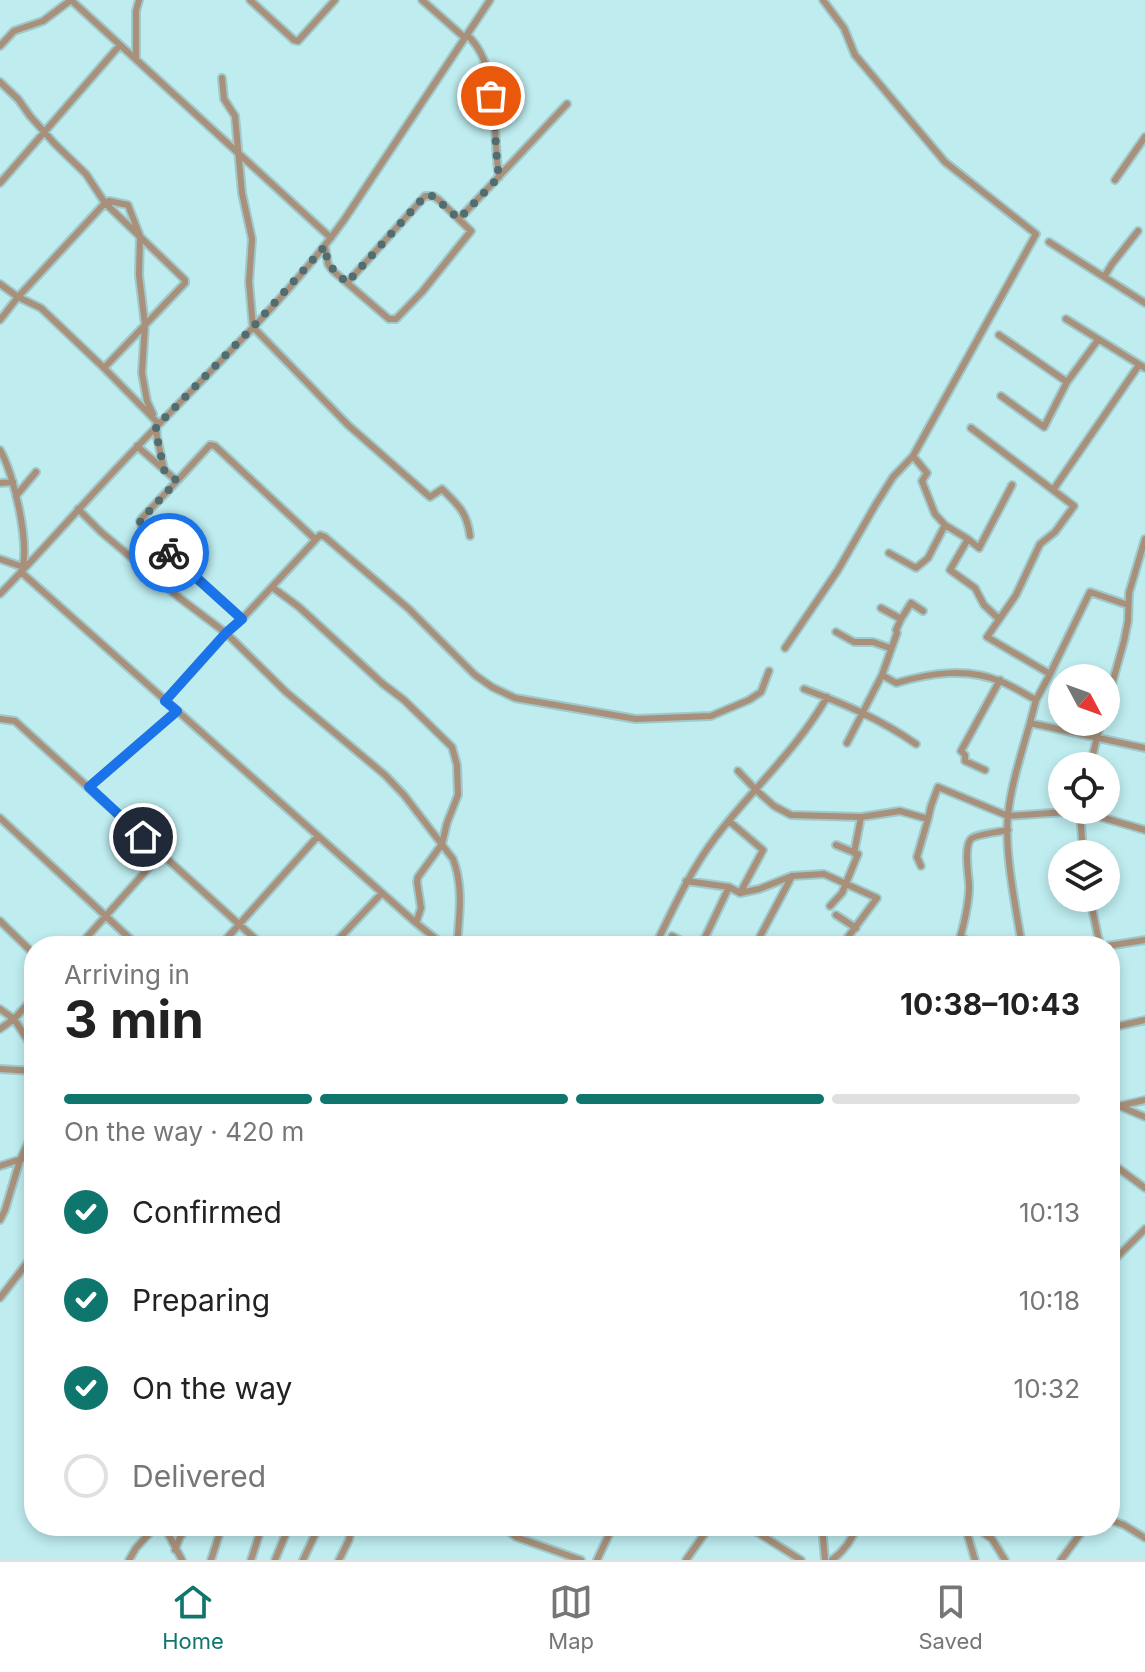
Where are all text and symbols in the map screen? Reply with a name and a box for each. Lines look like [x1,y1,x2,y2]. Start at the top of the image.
pin [457,62,525,130]
icon: bag [469,74,513,118]
courier [129,513,209,593]
icon: bike [147,531,191,575]
north arrow [1048,664,1120,736]
map controls [1048,664,1120,912]
button: locate [1048,752,1120,824]
pin [109,803,177,871]
icon: home [121,815,165,859]
button: layers [1048,840,1120,912]
text: Arriving in [64,959,190,990]
text: 10:38–10:43 [900,986,1080,1022]
text: 3 min [64,988,204,1051]
text: On the way · 420 m [64,1116,304,1147]
icon: check [64,1190,108,1234]
text: Confirmed [132,1194,282,1230]
text: 10:13 [1019,1197,1080,1228]
icon: check [64,1278,108,1322]
text: Preparing [132,1282,270,1318]
text: 10:18 [1019,1285,1080,1316]
icon: check [64,1366,108,1410]
text: On the way [132,1370,292,1406]
text: 10:32 [1014,1373,1080,1404]
text: Delivered [132,1458,266,1494]
tab: Home [162,1580,224,1654]
tab: Map [548,1580,594,1654]
tab: Saved [918,1580,983,1654]

